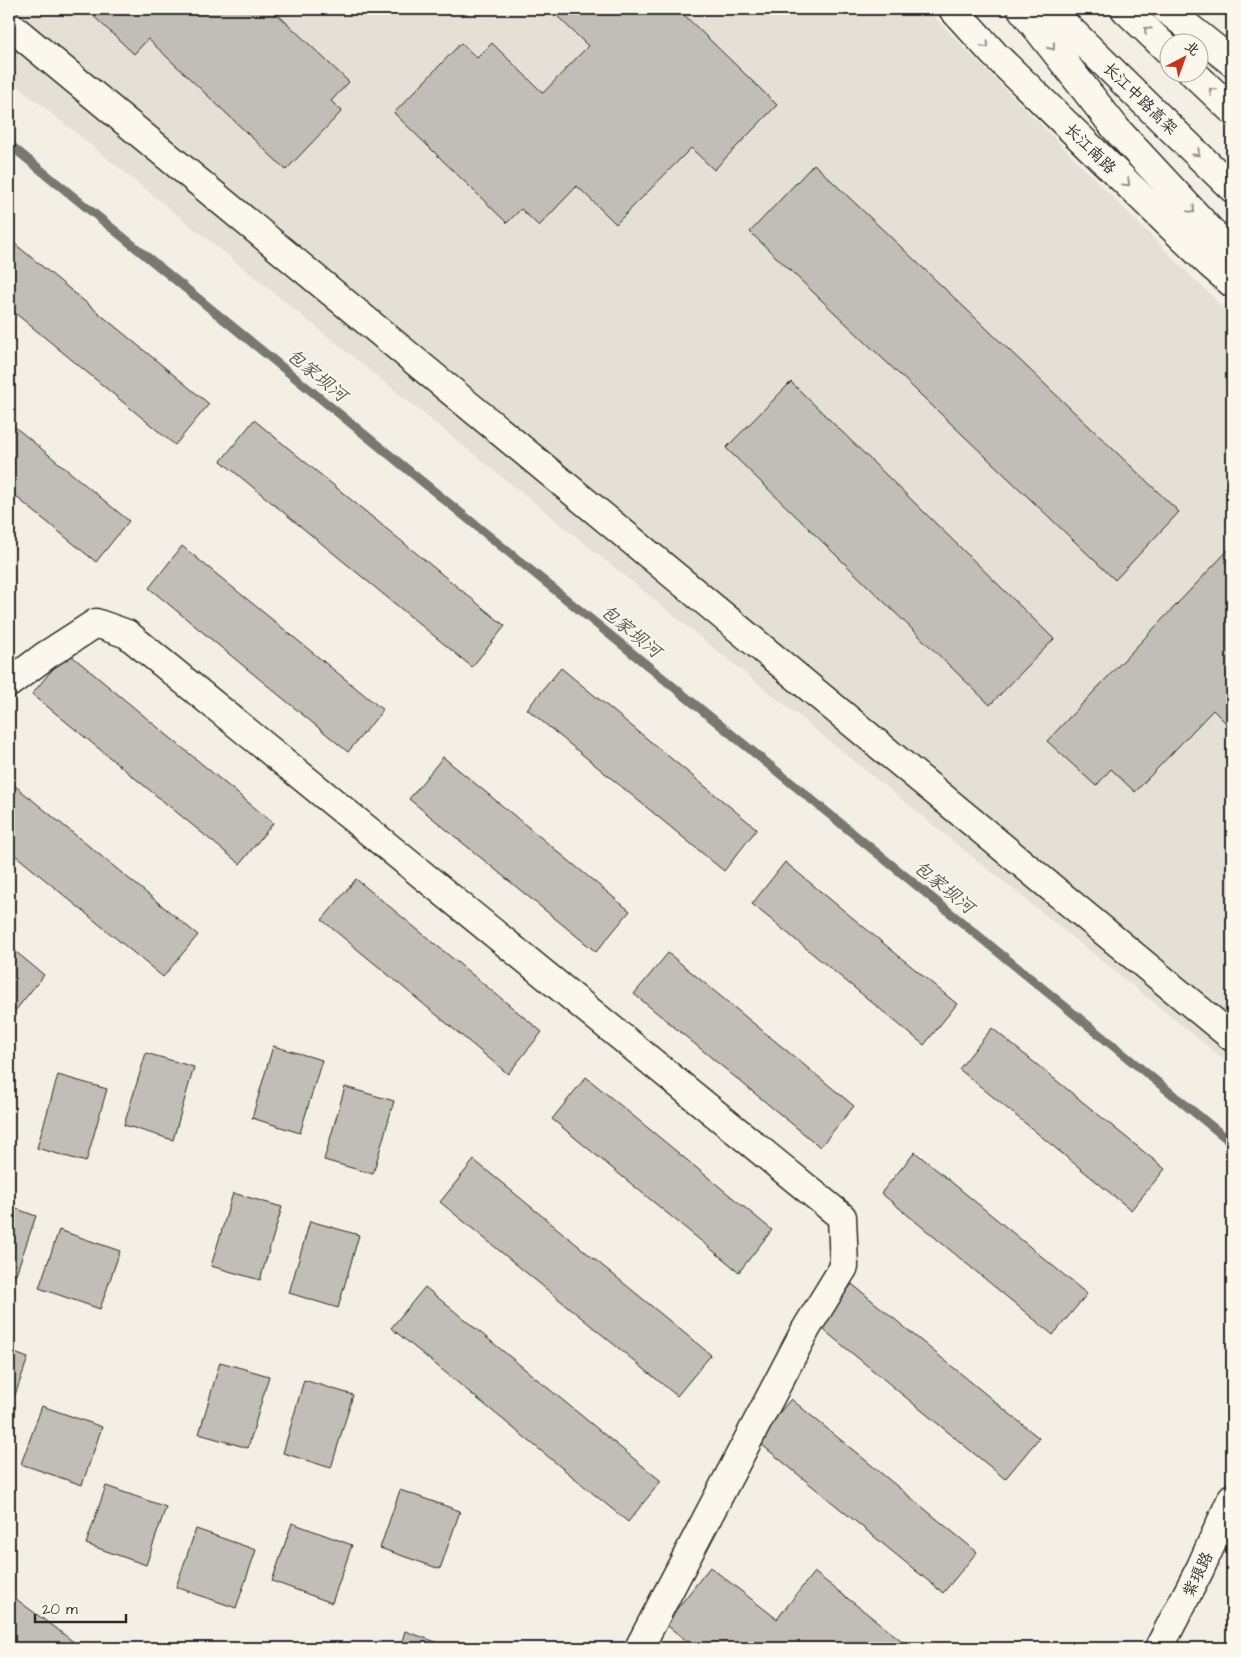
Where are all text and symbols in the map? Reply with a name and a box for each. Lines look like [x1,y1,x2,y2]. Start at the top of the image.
one-way arrow [1143,27,1152,36]
north arrow [1158,32,1208,82]
text: 北 [1180,37,1204,61]
one-way arrow [980,39,989,48]
one-way arrow [1046,41,1055,51]
street label: 长江中路高架 [1098,57,1182,140]
one-way arrow [1209,88,1218,97]
street label: 长江南路 [1060,119,1121,179]
one-way arrow [1191,147,1200,156]
one-way arrow [1121,177,1130,186]
one-way arrow [1186,205,1195,214]
water label: 包家坝河 [281,343,355,410]
water label: 包家坝河 [595,599,669,666]
water label: 包家坝河 [908,855,982,922]
street label: 紫琅路 [1177,1548,1218,1601]
scale bar [35,1592,126,1624]
text: 20 m [42,1599,78,1620]

